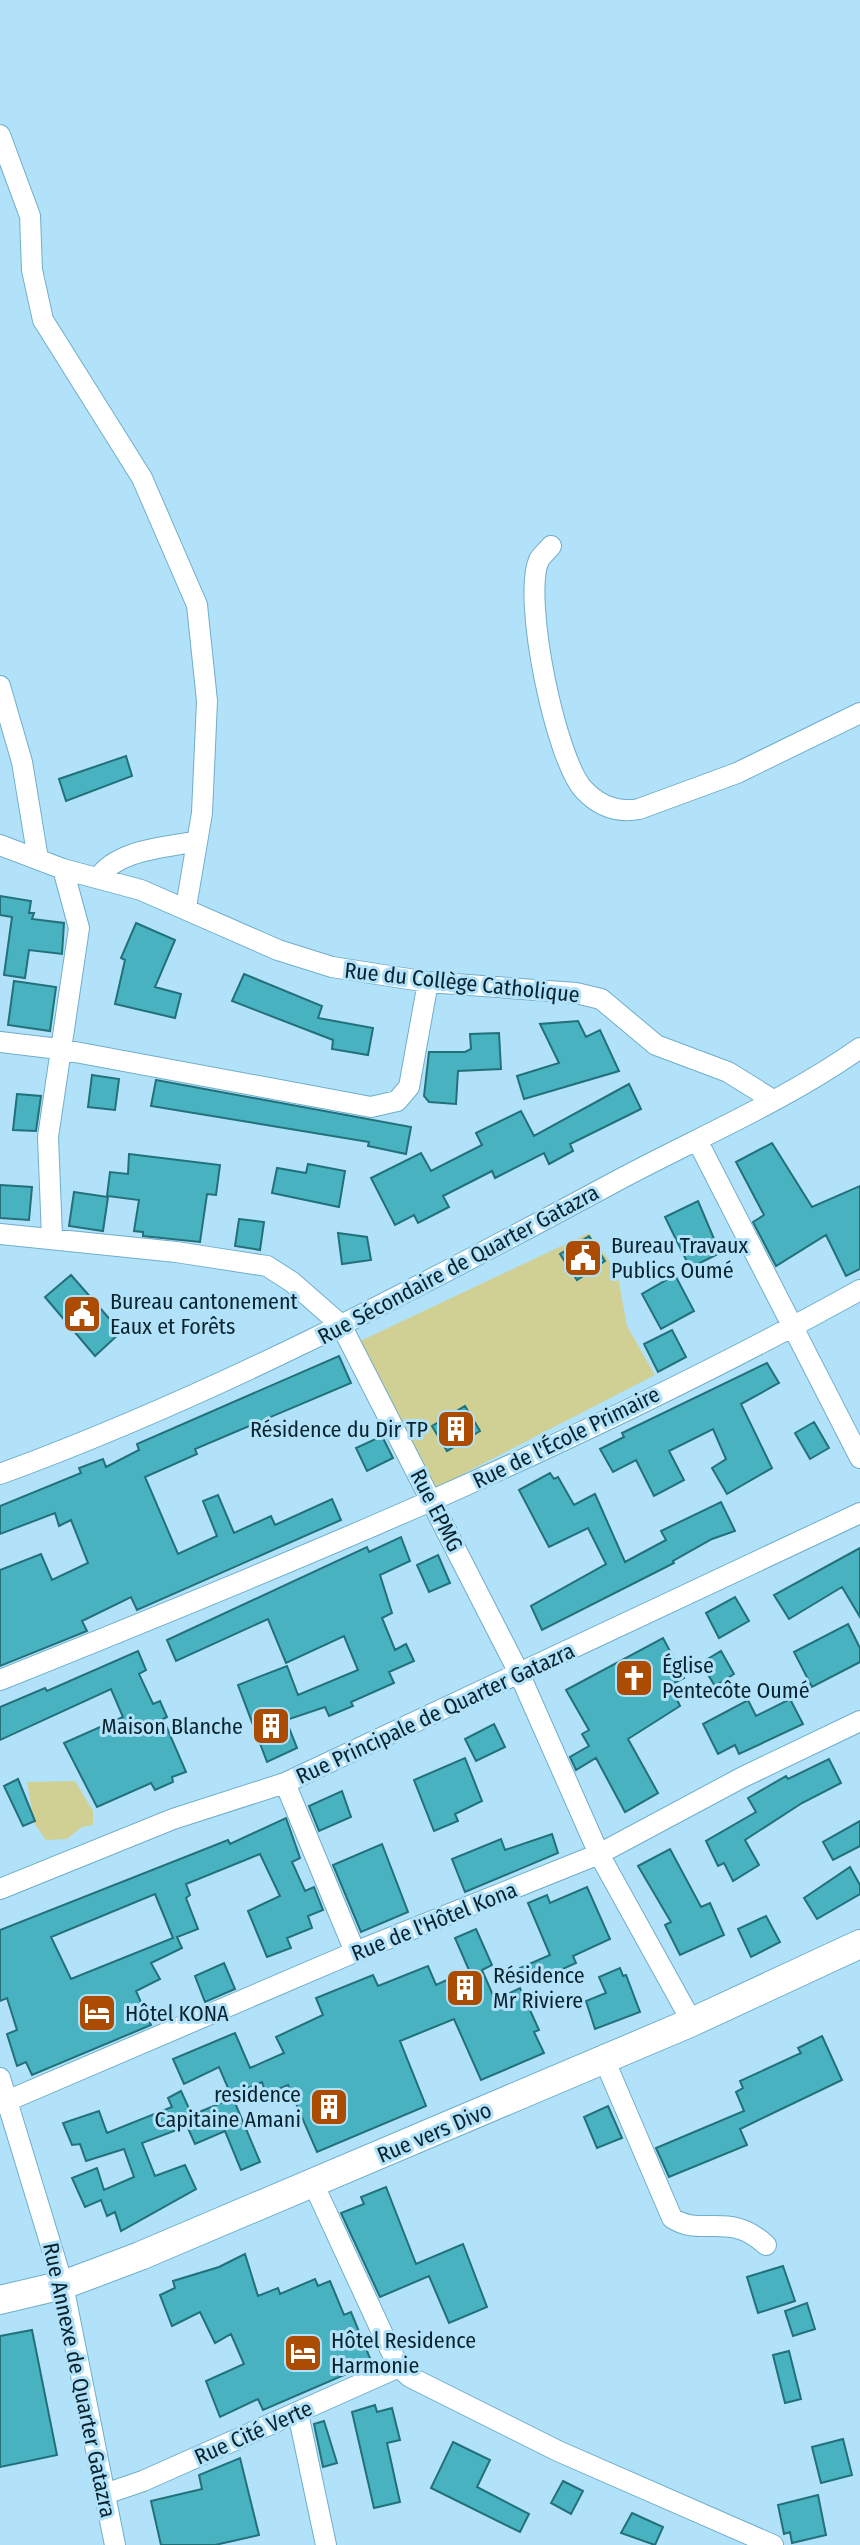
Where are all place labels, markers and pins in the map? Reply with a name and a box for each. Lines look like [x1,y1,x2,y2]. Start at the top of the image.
place label: Bureau Travaux Publics Oumé [611,1232,748,1284]
public building icon: Bureau Travaux Publics Oumé [562,1237,604,1279]
place label: Bureau cantonement Eaux et Forêts [110,1288,299,1340]
public building icon: Bureau cantonement Eaux et Forêts [61,1293,103,1335]
building icon: Résidence du Dir TP [435,1408,477,1450]
place label: Résidence du Dir TP [250,1416,428,1443]
place label: Église Pentecôte Oumé [662,1652,810,1704]
church icon: Église Pentecôte Oumé [613,1657,655,1699]
building icon: Maison Blanche [250,1705,292,1747]
place label: Maison Blanche [101,1713,243,1740]
place label: Résidence Mr Riviere [493,1962,585,2014]
building icon: Résidence Mr Riviere [444,1967,486,2009]
hotel icon: Hôtel KONA [76,1992,118,2034]
place label: Hôtel KONA [125,2000,229,2027]
place label: residence Capitaine Amani [155,2081,301,2133]
building icon: residence Capitaine Amani [308,2086,350,2128]
place label: Hôtel Residence Harmonie [331,2327,476,2379]
hotel icon: Hôtel Residence Harmonie [282,2332,324,2374]

